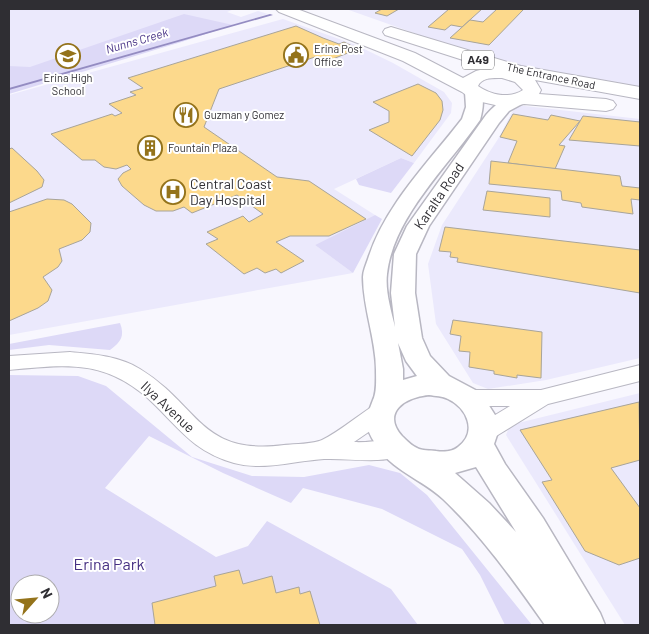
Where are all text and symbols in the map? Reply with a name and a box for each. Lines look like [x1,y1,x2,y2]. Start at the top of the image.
water label: Nunns Creek [104,24,170,56]
public building icon: Erina Post Office [283,42,309,68]
place label: Erina Post Office [314,42,363,68]
school or university icon: Erina High School [55,43,81,69]
road number: A49 [462,50,494,70]
street label: The Entrance Road [506,60,597,91]
place label: Erina High School [43,71,93,97]
restaurant icon: Guzman y Gomez [173,102,199,128]
place label: Guzman y Gomez [204,108,284,121]
building icon: Fountain Plaza [137,135,163,161]
place label: Fountain Plaza [168,141,237,154]
street label: Karalta Road [410,159,467,232]
place label: Central Coast Day Hospital [190,175,272,208]
hospital icon: Central Coast Day Hospital [160,179,186,205]
street label: Ilya Avenue [138,377,199,436]
park label: Erina Park [73,554,145,573]
north arrow [10,574,60,624]
text: N [37,585,57,601]

